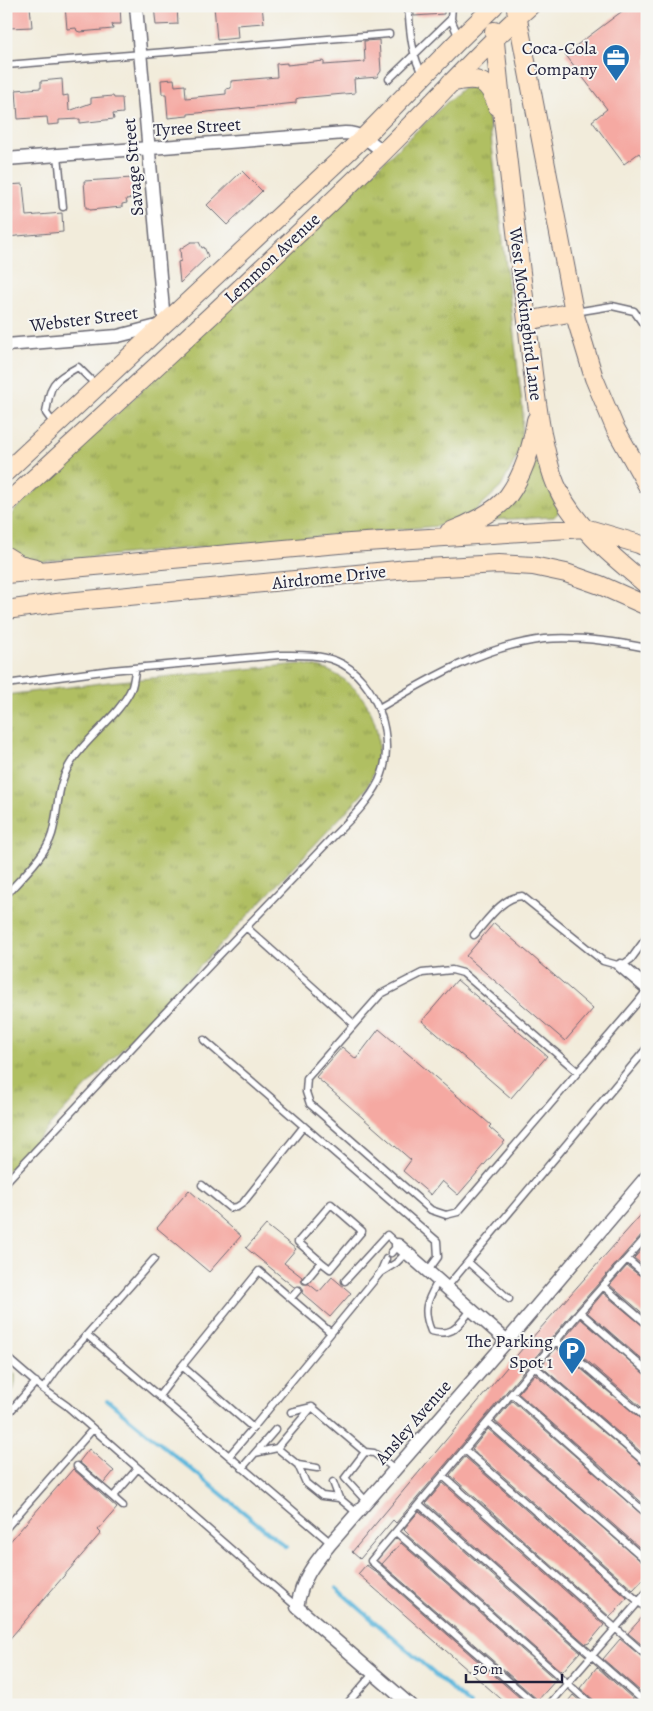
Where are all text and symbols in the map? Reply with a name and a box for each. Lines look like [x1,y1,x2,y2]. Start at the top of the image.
place label: Coca-Cola Company [522,36,598,81]
office icon: Coca-Cola Company [601,43,631,82]
street label: Tyree Street [152,112,242,142]
street label: Savage Street [117,117,149,217]
street label: Lemmon Avenue [219,207,325,309]
street label: West Mockingbird Lane [503,225,549,402]
street label: Webster Street [28,300,139,338]
street label: Airdrome Drive [270,559,387,595]
place label: The Parking Spot 1 [466,1329,553,1374]
parking icon: The Parking Spot 1 [557,1336,587,1375]
street label: Ansley Avenue [369,1375,456,1470]
scale bar [466,1651,562,1683]
text: 50 m [473,1659,503,1679]

